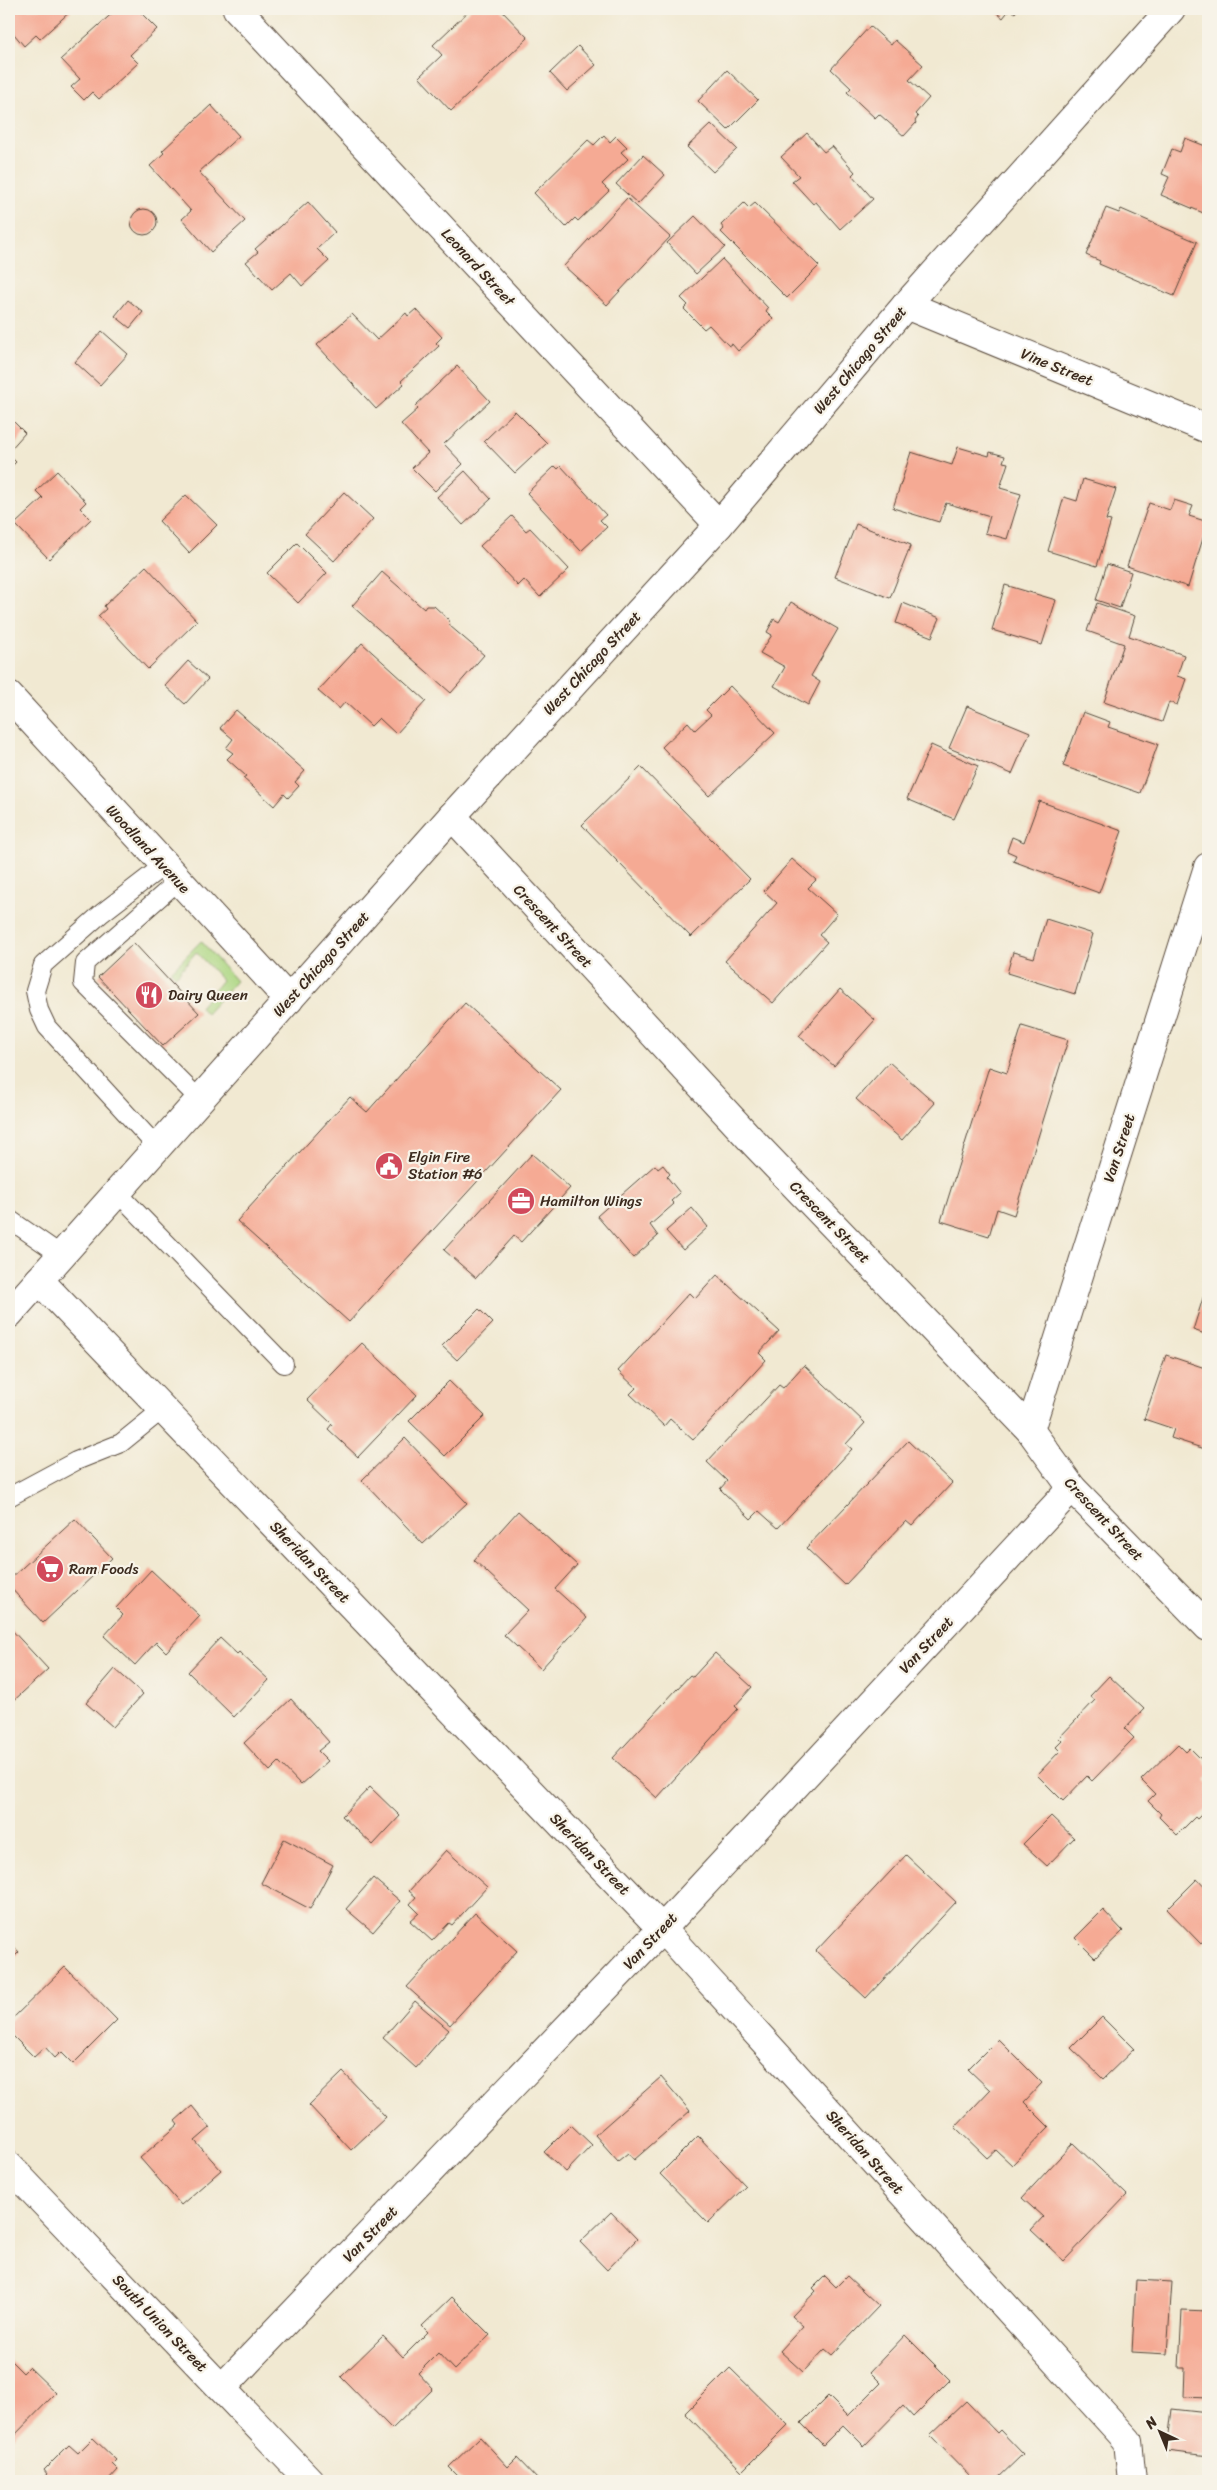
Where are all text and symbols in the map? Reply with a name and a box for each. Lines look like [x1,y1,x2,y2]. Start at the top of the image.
street label: Leonard Street [435,222,522,313]
street label: West Chicago Street [807,300,914,420]
street label: Vine Street [1017,341,1098,394]
street label: West Chicago Street [536,604,648,721]
street label: Woodland Avenue [99,798,197,900]
street label: Crescent Street [507,878,599,974]
street label: West Chicago Street [266,905,376,1023]
restaurant icon: Dairy Queen [134,980,164,1010]
place label: Dairy Queen [168,982,248,1008]
street label: Van Street [1096,1110,1142,1186]
place label: Elgin Fire Station #6 [408,1144,482,1187]
public building icon: Elgin Fire Station #6 [374,1151,404,1181]
street label: Crescent Street [783,1174,877,1270]
office icon: Hamilton Wings [506,1186,536,1216]
place label: Hamilton Wings [540,1188,642,1214]
street label: Crescent Street [1058,1471,1150,1567]
street label: Sheridan Street [264,1515,357,1610]
supermarket icon: Ram Foods [35,1554,65,1584]
place label: Ram Foods [69,1556,139,1582]
street label: Van Street [892,1610,960,1680]
street label: Sheridan Street [544,1807,637,1902]
street label: Van Street [616,1906,684,1976]
street label: Sheridan Street [820,2104,911,2201]
street label: Van Street [336,2199,404,2269]
street label: South Union Street [106,2268,214,2379]
north arrow [1134,2408,1184,2458]
text: N [1138,2410,1164,2436]

